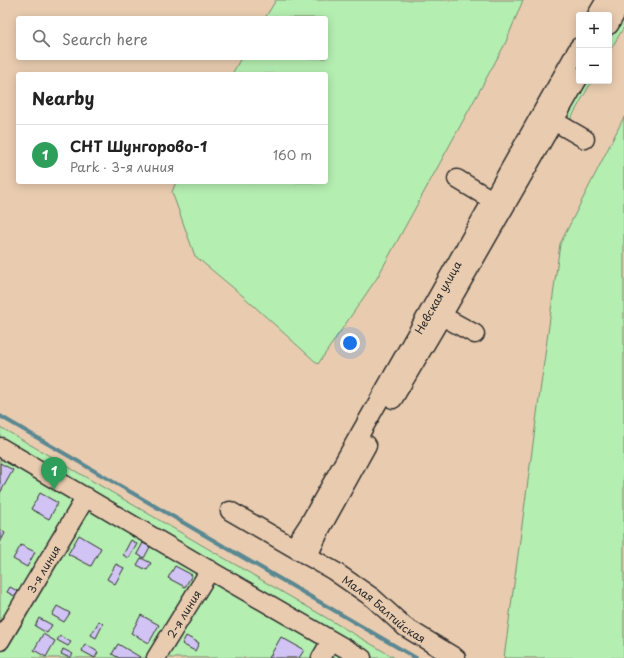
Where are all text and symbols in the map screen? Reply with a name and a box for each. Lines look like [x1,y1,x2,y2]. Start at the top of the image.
map controls [576,12,612,84]
button: + [576,12,612,48]
search box [16,16,328,60]
icon: search [30,27,52,49]
text: Search here [62,27,148,50]
button: − [576,48,612,84]
text: Nearby [32,85,94,111]
text: СНТ Шунгорово-1 [70,134,207,157]
text: 1 [42,145,48,164]
text: 160 m [273,145,312,164]
text: Park · 3-я линия [70,157,174,176]
street label: Невская улица [410,257,465,337]
your location [340,333,360,353]
pin: 1 [41,457,67,490]
street label: 3-я линия [22,542,64,596]
street label: Малая Балтийская [339,571,429,646]
street label: 2-я линия [162,586,205,641]

